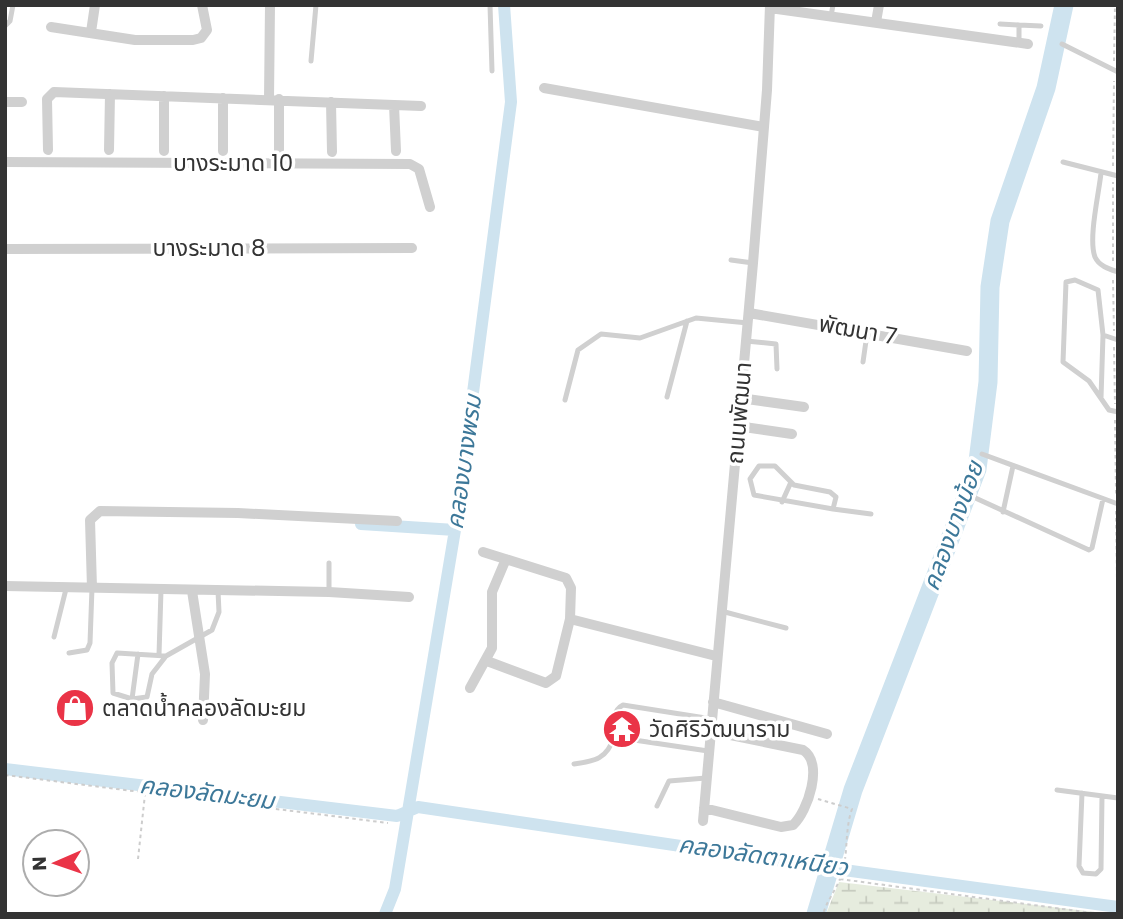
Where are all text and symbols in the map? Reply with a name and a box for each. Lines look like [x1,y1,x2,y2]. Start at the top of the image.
street label: บางระมาด 10 [173,147,293,179]
street label: บางระมาด 8 [153,232,265,264]
street label: พัฒนา 7 [816,307,900,353]
street label: ถนนพัฒนา [719,361,759,465]
water label: คลองบางพรม [438,390,490,531]
water label: คลองบางน้อย [914,455,992,595]
shop icon: ตลาดน้ำคลองลัดมะยม [54,687,96,729]
place label: ตลาดน้ำคลองลัดมะยม [102,692,307,724]
temple icon: วัดศิริวัฒนาราม [601,708,643,750]
place label: วัดศิริวัฒนาราม [649,713,790,745]
water label: คลองลัดมะยม [138,768,279,817]
water label: คลองลัดตาเหนียว [676,827,851,884]
north arrow [21,828,91,898]
text: N [26,856,53,871]

